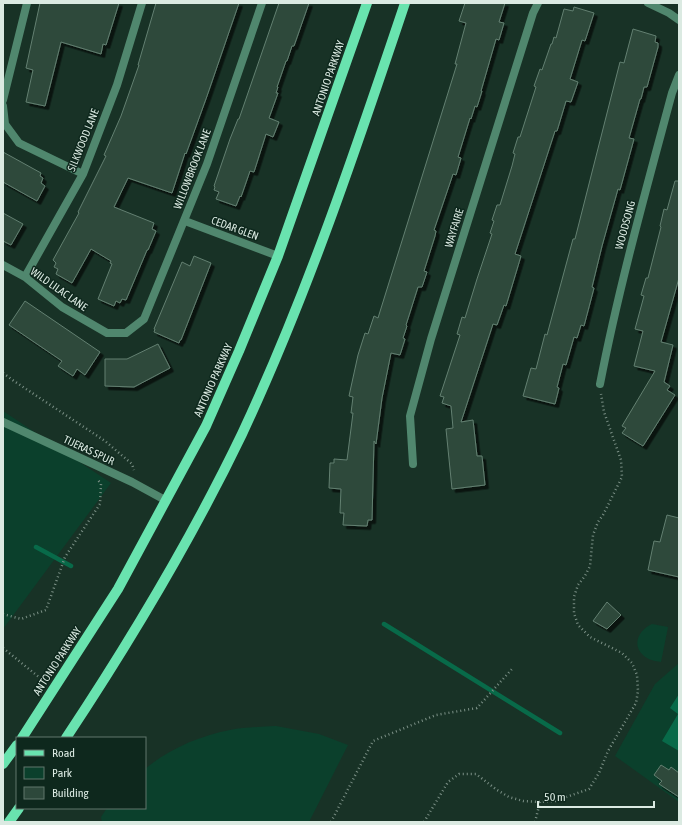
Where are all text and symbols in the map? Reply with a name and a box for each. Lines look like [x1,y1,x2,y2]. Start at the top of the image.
street label: ANTONIO PARKWAY [309,39,347,117]
street label: SILKWOOD LANE [65,107,101,173]
street label: WILLOWBROOK LANE [171,127,213,211]
street label: WOODSONG [613,199,637,251]
street label: WAYFAIRE [442,207,466,249]
street label: CEDAR GLEN [210,214,260,242]
street label: WILD LILAC LANE [28,265,90,313]
street label: ANTONIO PARKWAY [191,341,235,418]
street label: TIJERAS SPUR [62,433,117,467]
street label: ANTONIO PARKWAY [30,625,84,697]
legend [16,737,146,809]
text: Road [52,746,75,760]
text: Park [52,766,73,780]
scale bar [538,783,654,809]
text: Building [52,786,90,800]
text: 50 m [544,790,566,804]

